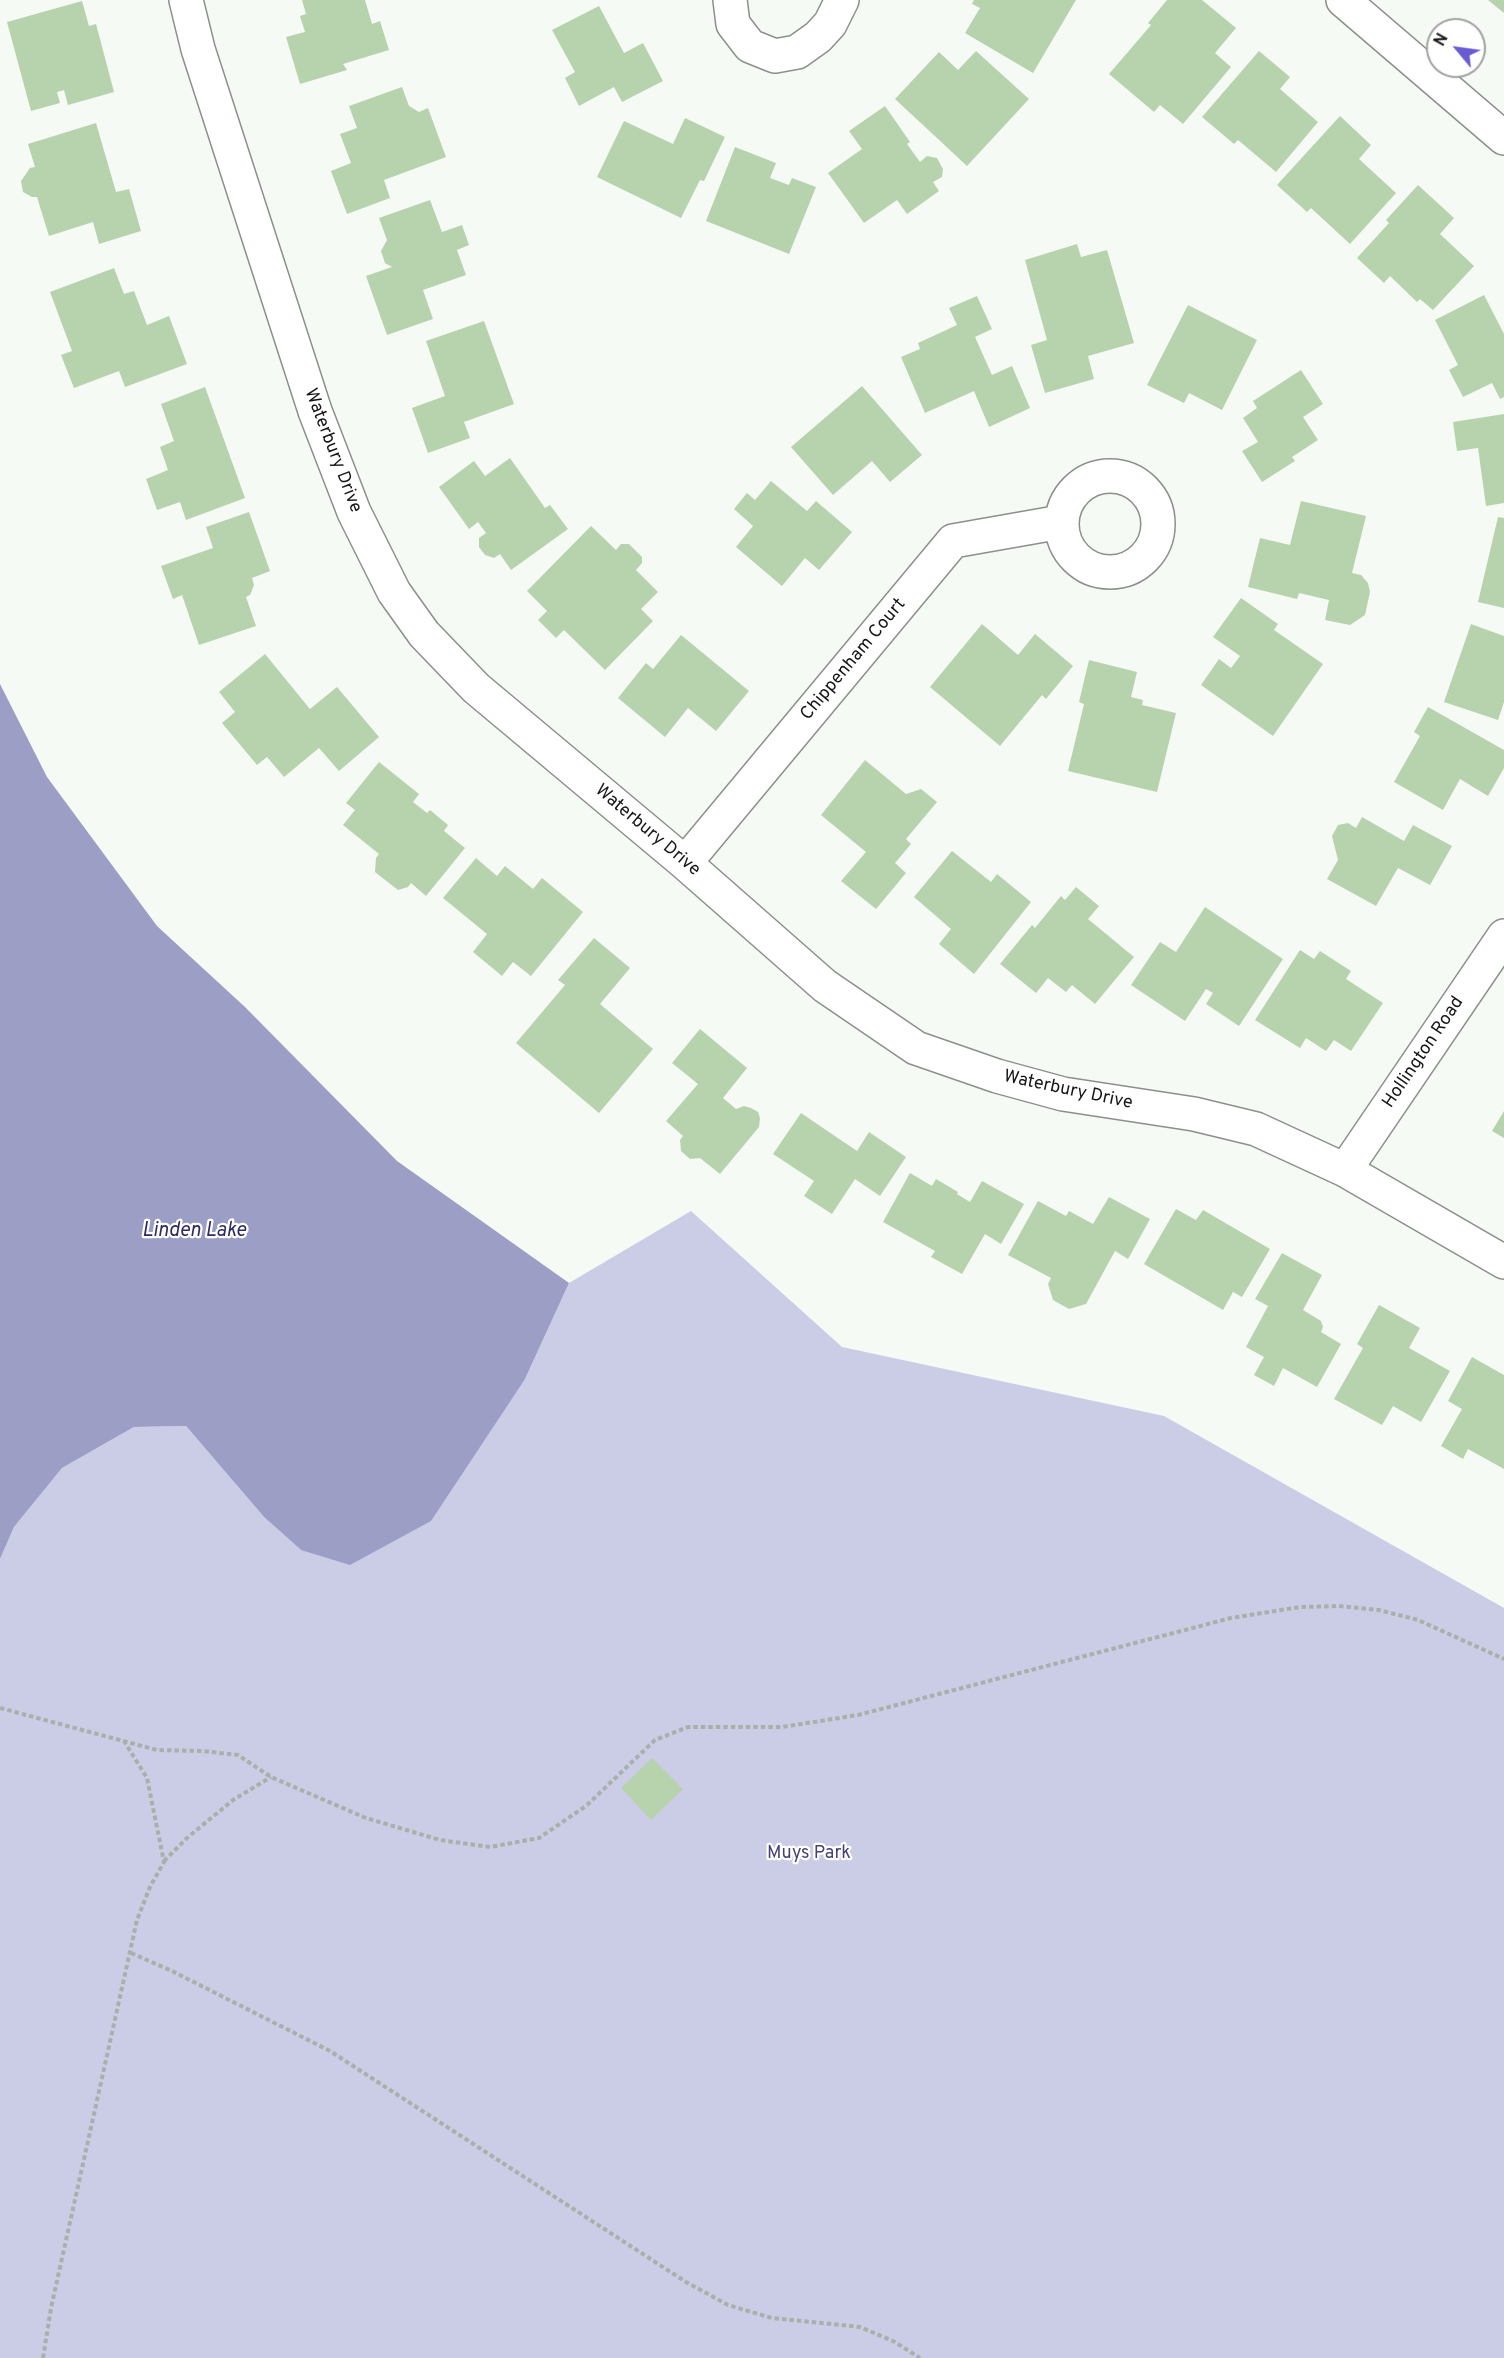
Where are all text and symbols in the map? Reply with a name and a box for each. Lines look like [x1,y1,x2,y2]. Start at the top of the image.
north arrow [1426,18,1486,78]
text: N [1430,30,1454,50]
street label: Waterbury Drive [298,386,366,516]
street label: Chippenham Court [797,595,911,725]
street label: Waterbury Drive [590,781,704,881]
street label: Hollington Road [1379,993,1469,1113]
street label: Waterbury Drive [1002,1067,1134,1115]
water label: Linden Lake [142,1220,246,1244]
park label: Muys Park [767,1843,851,1865]

